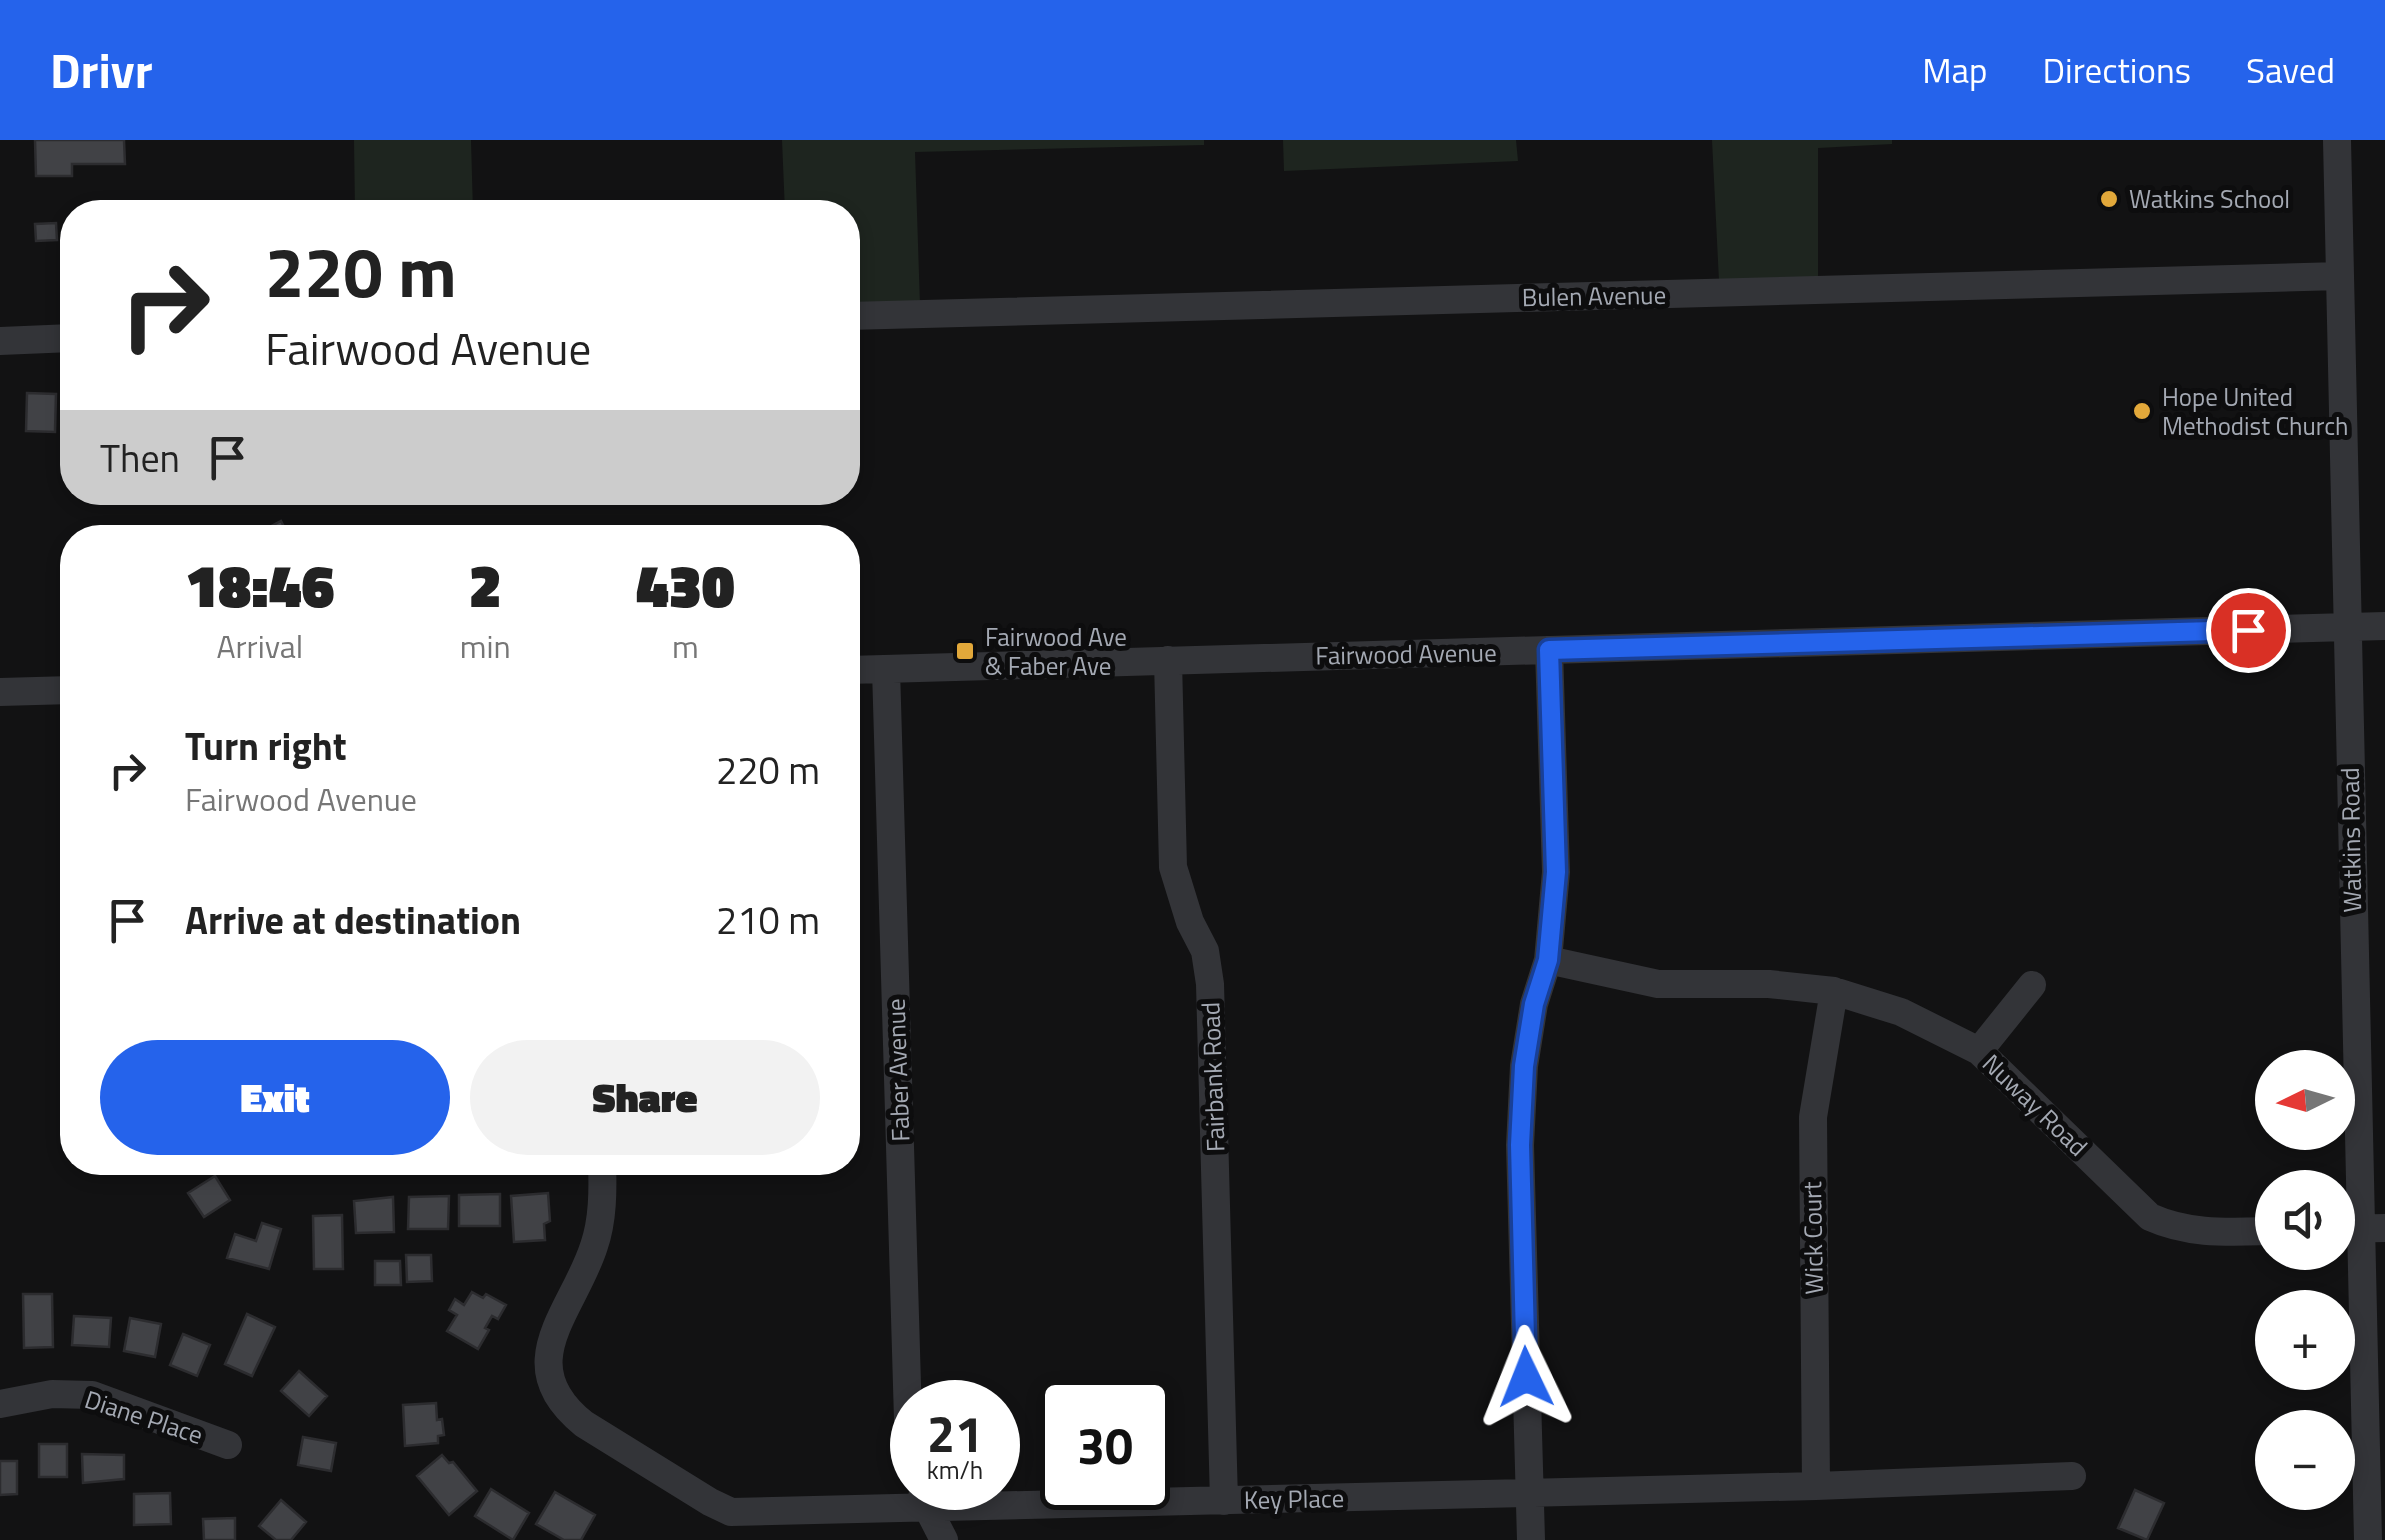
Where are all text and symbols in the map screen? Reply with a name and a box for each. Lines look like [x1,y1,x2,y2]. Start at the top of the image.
text: Drivr [50,34,153,107]
text: Map [1922,43,1988,97]
text: Directions [2043,43,2191,97]
text: Saved [2246,43,2335,97]
place label: Watkins School [2129,180,2290,218]
marker: Watkins School [2098,188,2120,210]
text: 220 m [265,218,457,324]
icon: right [100,240,230,370]
street label: Bulen Avenue [1522,276,1666,316]
text: Fairwood Avenue [265,314,591,382]
place label: Hope United Methodist Church [2162,378,2348,445]
marker: Hope United Methodist Church [2131,400,2153,422]
text: Then [100,429,180,487]
icon: arrive [200,430,255,485]
text: 18:46 [185,539,334,630]
text: 2 [469,539,502,630]
text: 430 [636,539,735,630]
pin [2206,588,2291,673]
icon: arrive [2221,603,2276,658]
place label: Fairwood Ave & Faber Ave [985,618,1127,685]
text: Arrival [216,622,303,670]
text: min [460,622,511,670]
text: m [672,622,699,670]
street label: Fairwood Avenue [1315,633,1497,675]
marker: Fairwood Ave & Faber Ave [954,640,976,662]
text: Turn right [185,717,347,775]
text: 220 m [716,741,820,799]
icon: right [100,743,155,798]
street label: Watkins Road [2331,767,2371,913]
text: Fairwood Avenue [185,775,417,823]
text: Arrive at destination [185,891,521,949]
text: 210 m [716,891,820,949]
icon: arrive [100,893,155,948]
street label: Faber Avenue [877,998,919,1142]
street label: Fairbank Road [1191,1002,1235,1152]
button: Exit [100,1040,450,1155]
button: Share [470,1040,820,1155]
street label: Nuway Road [1974,1045,2096,1165]
north arrow [2255,1050,2355,1150]
map controls [2255,1050,2355,1510]
button: sound [2255,1170,2355,1270]
street label: Wick Court [1793,1181,1833,1295]
button: + [2255,1290,2355,1390]
position arrow [1474,1325,1578,1429]
street label: Diane Place [80,1380,208,1454]
speed limit sign: 30 [1040,1380,1170,1510]
text: 21 [927,1395,983,1471]
button: − [2255,1410,2355,1510]
text: km/h [927,1451,983,1489]
street label: Key Place [1244,1479,1344,1519]

